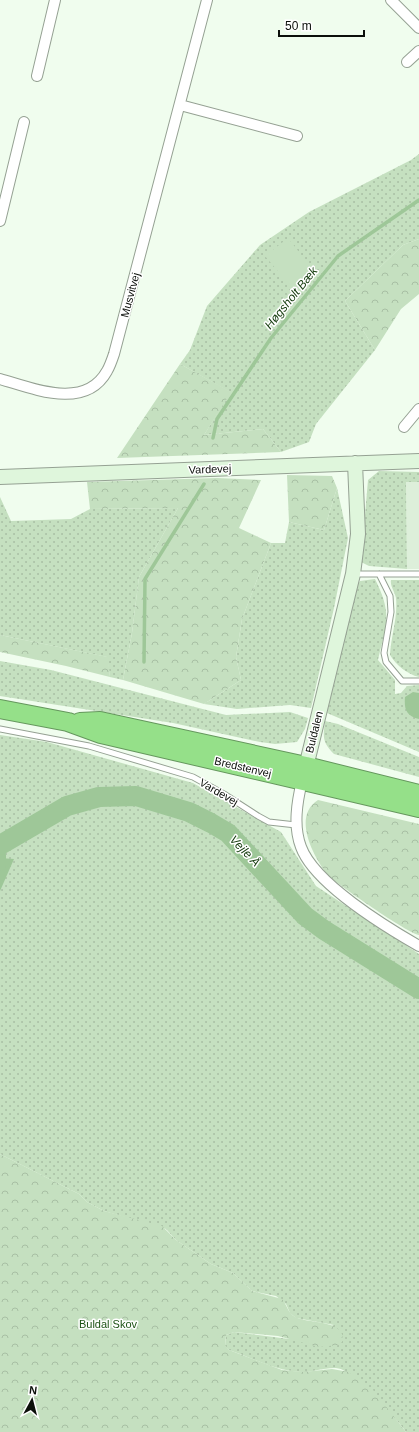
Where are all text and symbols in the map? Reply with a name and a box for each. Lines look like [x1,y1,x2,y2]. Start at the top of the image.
scale bar [279,12,364,38]
text: 50 m [285,19,312,33]
water label: Høgsholt Bæk [262,263,321,332]
street label: Musvitvej [118,271,142,319]
street label: Vardevej [188,462,232,476]
street label: Buldalen [303,710,325,754]
street label: Bredstenvej [213,755,273,779]
street label: Vardevej [198,776,240,808]
water label: Vejle Å [227,832,264,869]
park label: Buldal Skov [79,1318,138,1330]
north arrow [12,1380,52,1420]
text: N [29,1384,38,1397]

